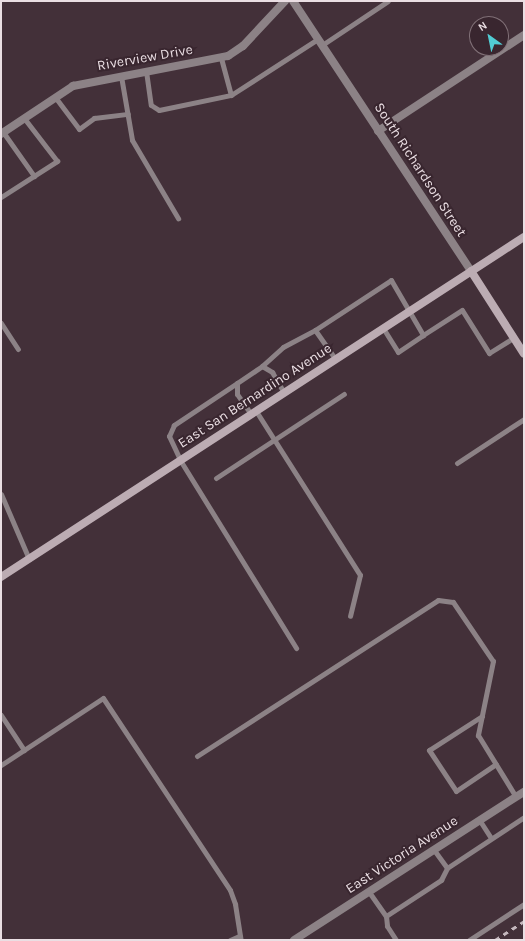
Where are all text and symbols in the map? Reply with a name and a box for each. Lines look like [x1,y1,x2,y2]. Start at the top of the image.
north arrow [469,16,509,56]
text: N [476,19,490,34]
street label: Riverview Drive [96,41,194,75]
street label: South Richardson Street [370,100,470,240]
street label: East San Bernardino Avenue [175,340,335,452]
street label: East Victoria Avenue [343,813,461,897]

